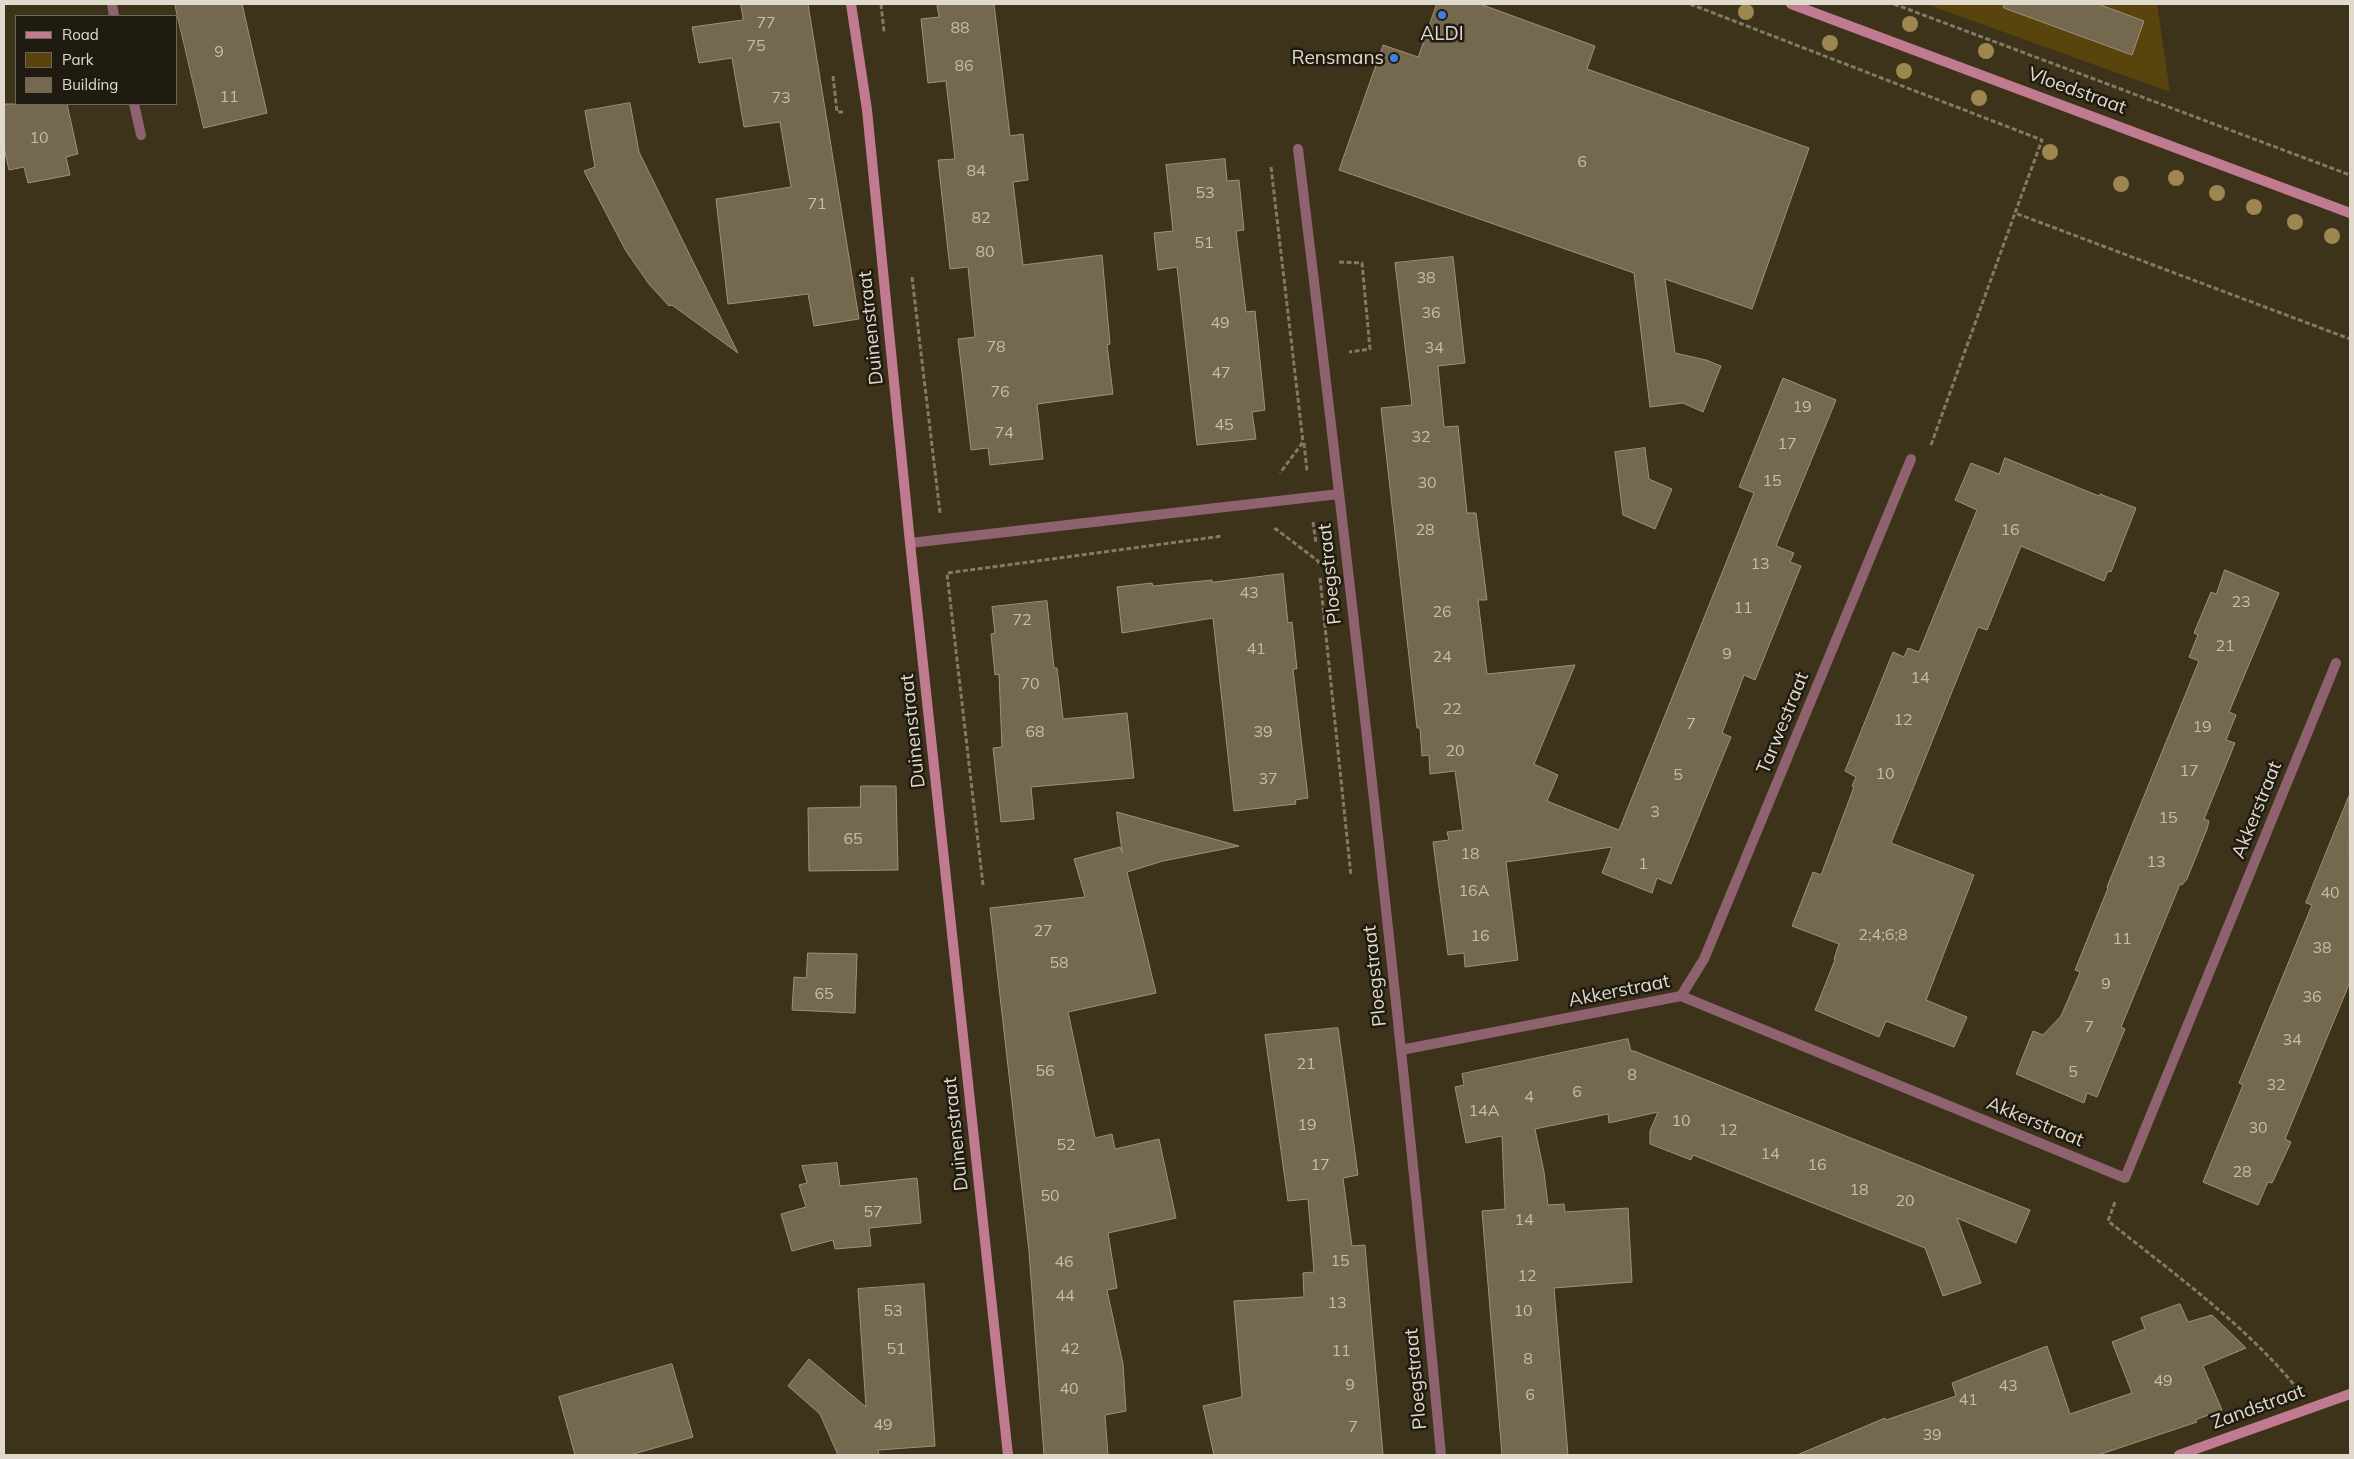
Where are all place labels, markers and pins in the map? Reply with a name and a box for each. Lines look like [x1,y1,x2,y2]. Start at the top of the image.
marker: ALDI [1436,9,1448,21]
place label: ALDI [1420,23,1464,45]
place label: Rensmans [1292,47,1384,69]
marker: Rensmans [1388,52,1400,64]

